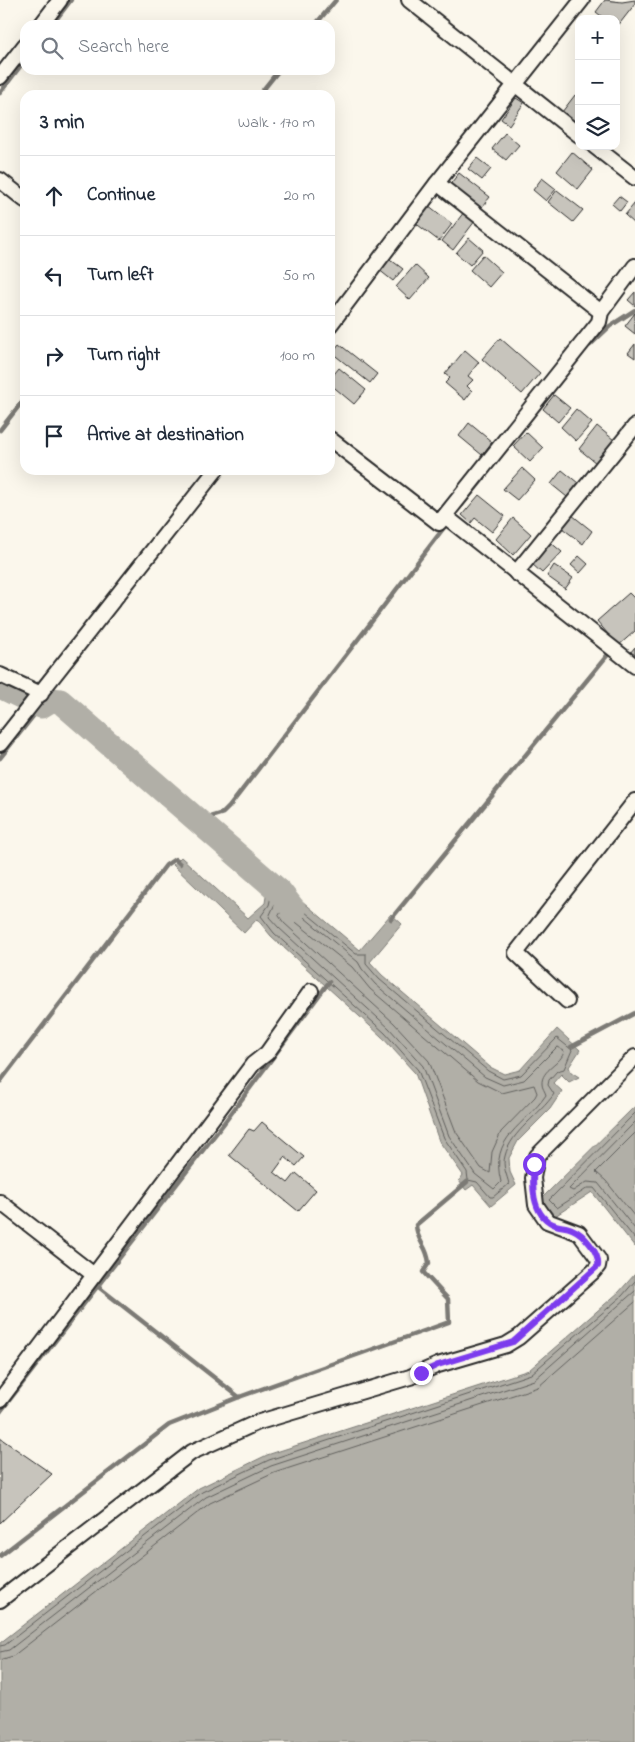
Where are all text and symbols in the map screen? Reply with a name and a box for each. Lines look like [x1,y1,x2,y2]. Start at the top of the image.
map controls [575,15,620,150]
button: + [575,15,620,60]
search box [20,20,335,75]
icon: search [38,34,66,62]
text: Search here [78,34,169,61]
button: − [575,60,620,105]
button: layers [575,105,620,150]
text: 3 min [40,108,84,138]
text: Walk · 170 m [238,111,315,135]
icon: ahead [40,182,68,210]
text: Continue [87,182,155,209]
text: 20 m [284,184,315,208]
icon: left [40,262,68,290]
text: Turn left [87,262,154,289]
text: 50 m [283,264,315,288]
icon: right [40,342,68,370]
text: Turn right [87,342,160,369]
text: 100 m [280,344,315,368]
icon: arrive [40,422,68,450]
text: Arrive at destination [87,422,244,449]
route start [523,1153,546,1176]
route end [410,1362,433,1385]

